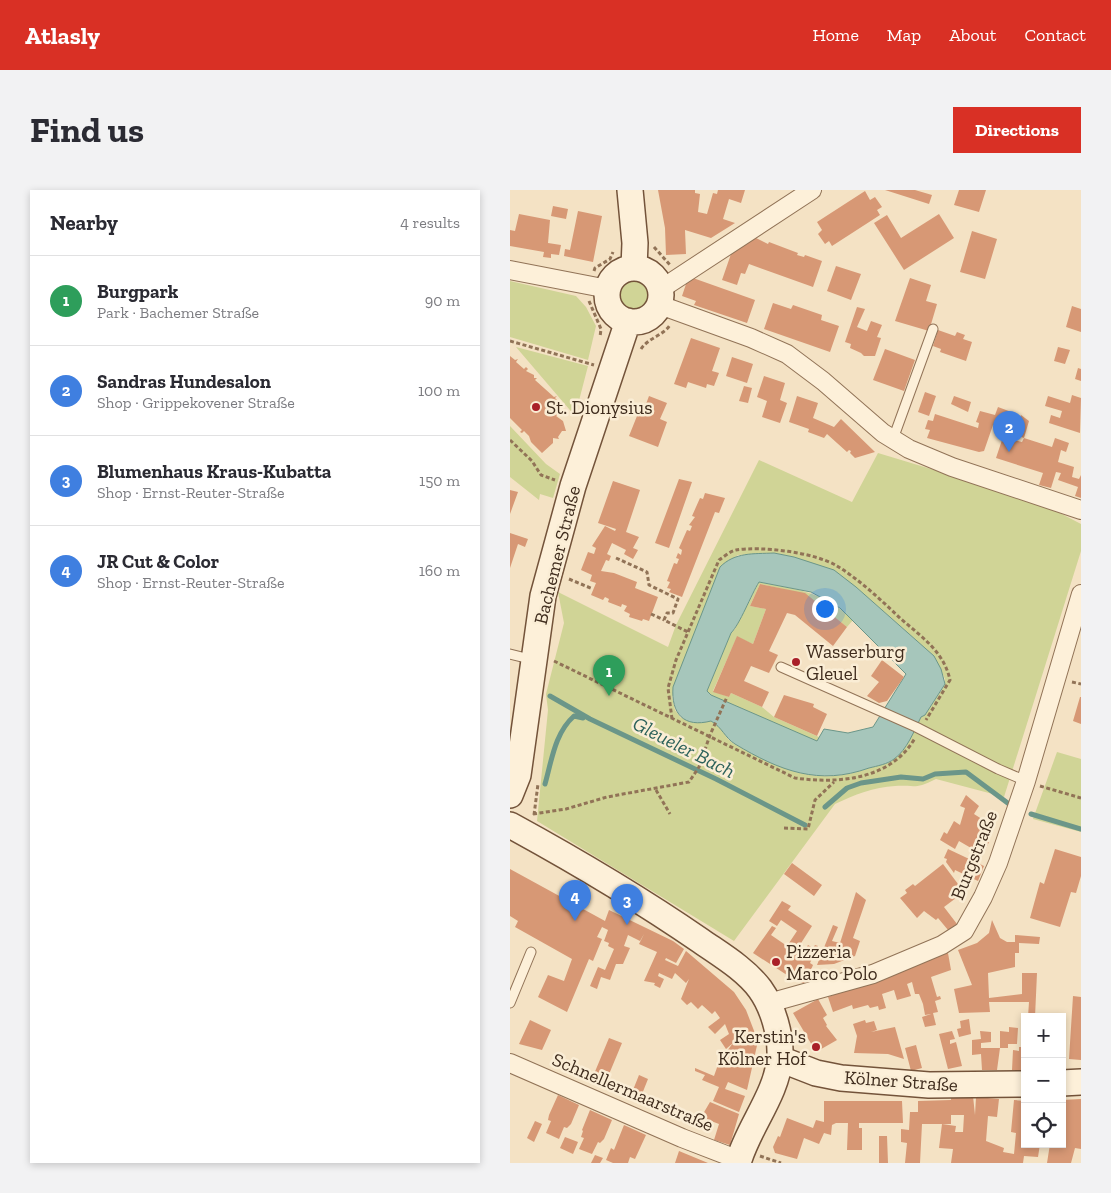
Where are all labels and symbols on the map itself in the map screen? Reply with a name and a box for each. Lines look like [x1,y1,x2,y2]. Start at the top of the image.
place label: St. Dionysius [546,396,653,419]
marker: St. Dionysius [530,401,542,413]
pin: 2 [993,411,1025,452]
street label: Bachemer Straße [529,483,585,627]
your location [812,596,838,622]
place label: Wasserburg Gleuel [806,640,905,685]
pin: 1 [593,655,625,696]
marker: Wasserburg Gleuel [790,656,802,668]
water label: Gleueler Bach [629,711,739,783]
street label: Burgstraße [946,807,1002,903]
pin: 4 [559,880,591,921]
pin: 3 [611,884,643,925]
place label: Pizzeria Marco Polo [786,940,878,985]
marker: Pizzeria Marco Polo [770,956,782,968]
place label: Kerstin's Kölner Hof [718,1025,808,1070]
marker: Kerstin's Kölner Hof [810,1041,822,1053]
street label: Schnellermaarstraße [549,1048,717,1136]
street label: Kölner Straße [843,1066,959,1096]

